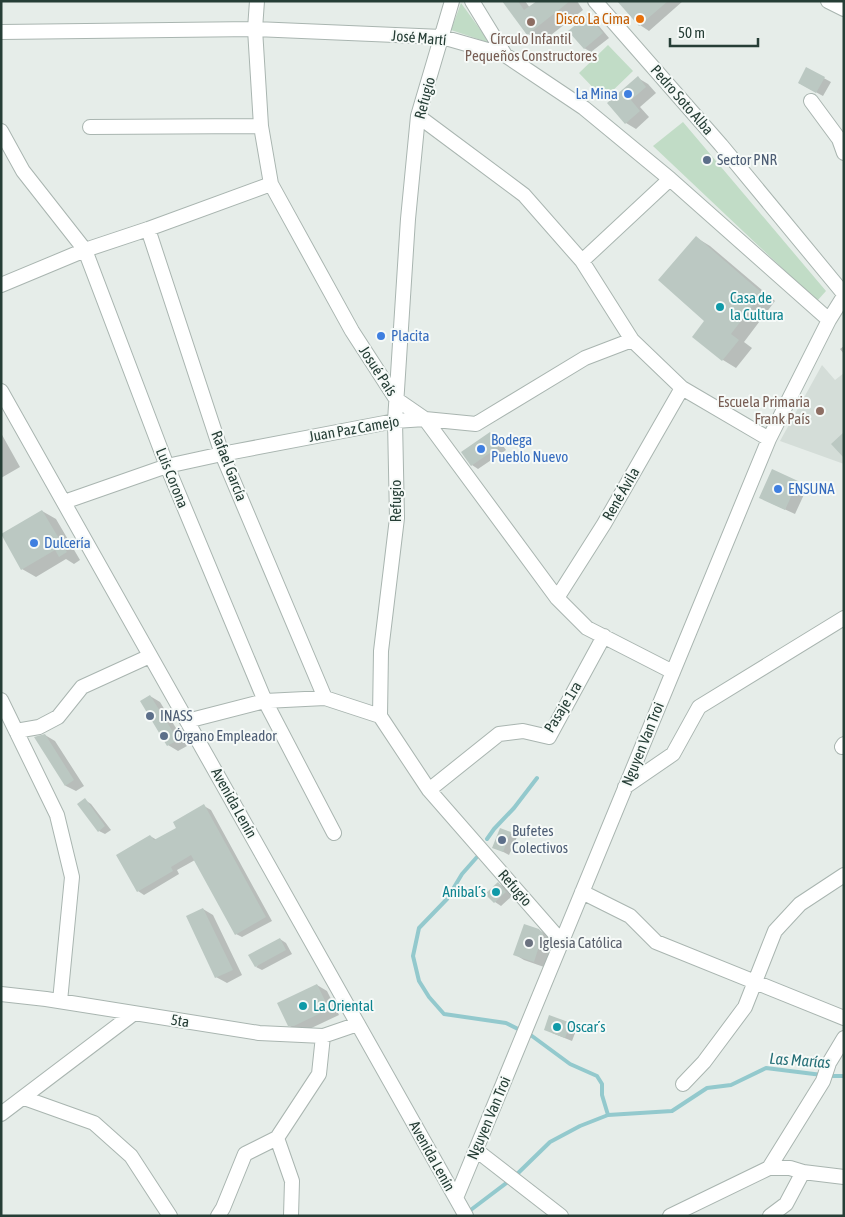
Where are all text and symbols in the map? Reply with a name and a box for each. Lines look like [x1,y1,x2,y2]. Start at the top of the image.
place label: Disco La Cima [555,10,630,27]
marker: Disco La Cima [634,13,646,25]
scale bar [670,15,758,47]
marker: Círculo Infantil Pequeños Constructores [525,16,537,28]
text: 50 m [678,24,705,41]
street label: José Martí [391,27,448,48]
place label: Círculo Infantil Pequeños Constructores [465,30,597,64]
street label: Pedro Soto Alba [648,61,717,138]
street label: Refugio [411,75,438,121]
place label: La Mina [575,85,618,102]
marker: La Mina [622,88,634,100]
place label: Sector PNR [717,151,777,168]
marker: Sector PNR [701,154,713,166]
place label: Casa de la Cultura [730,289,784,323]
marker: Casa de la Cultura [714,301,726,313]
place label: Placita [391,327,430,344]
marker: Placita [375,330,387,342]
street label: Josué País [356,343,401,399]
place label: Escuela Primaria Frank País [718,393,810,427]
marker: Escuela Primaria Frank País [814,405,826,417]
street label: Juan Paz Camejo [307,412,401,445]
street label: Rafael García [208,428,251,503]
place label: Bodega Pueblo Nuevo [491,431,568,465]
marker: Bodega Pueblo Nuevo [475,443,487,455]
street label: Luis Corona [153,445,192,510]
street label: René Ávila [599,464,643,523]
street label: Refugio [387,480,404,522]
place label: ENSUNA [788,480,835,497]
marker: ENSUNA [772,483,784,495]
place label: Dulcería [44,534,91,551]
marker: Dulcería [28,537,40,549]
street label: Pasaje 1ra [540,678,585,735]
street label: Nguyen Van Troi [618,700,667,788]
place label: INASS [160,707,193,724]
marker: INASS [144,710,156,722]
place label: Órgano Empleador [174,727,277,744]
marker: Órgano Empleador [158,730,170,742]
street label: Avenida Lenín [208,765,261,841]
place label: Bufetes Colectivos [512,822,568,856]
marker: Bufetes Colectivos [496,834,508,846]
street label: Refugio [495,866,536,909]
place label: Anibal´s [442,883,486,900]
marker: Anibal´s [490,886,502,898]
place label: Iglesia Católica [539,934,623,951]
marker: Iglesia Católica [523,937,535,949]
place label: La Oriental [313,997,374,1014]
marker: La Oriental [297,1000,309,1012]
street label: 5ta [170,1011,190,1030]
place label: Oscar´s [567,1018,606,1035]
marker: Oscar´s [551,1021,563,1033]
water label: Las Marías [769,1049,831,1071]
street label: Nguyen Van Troi [463,1074,514,1162]
street label: Avenida Lenín [406,1118,459,1194]

